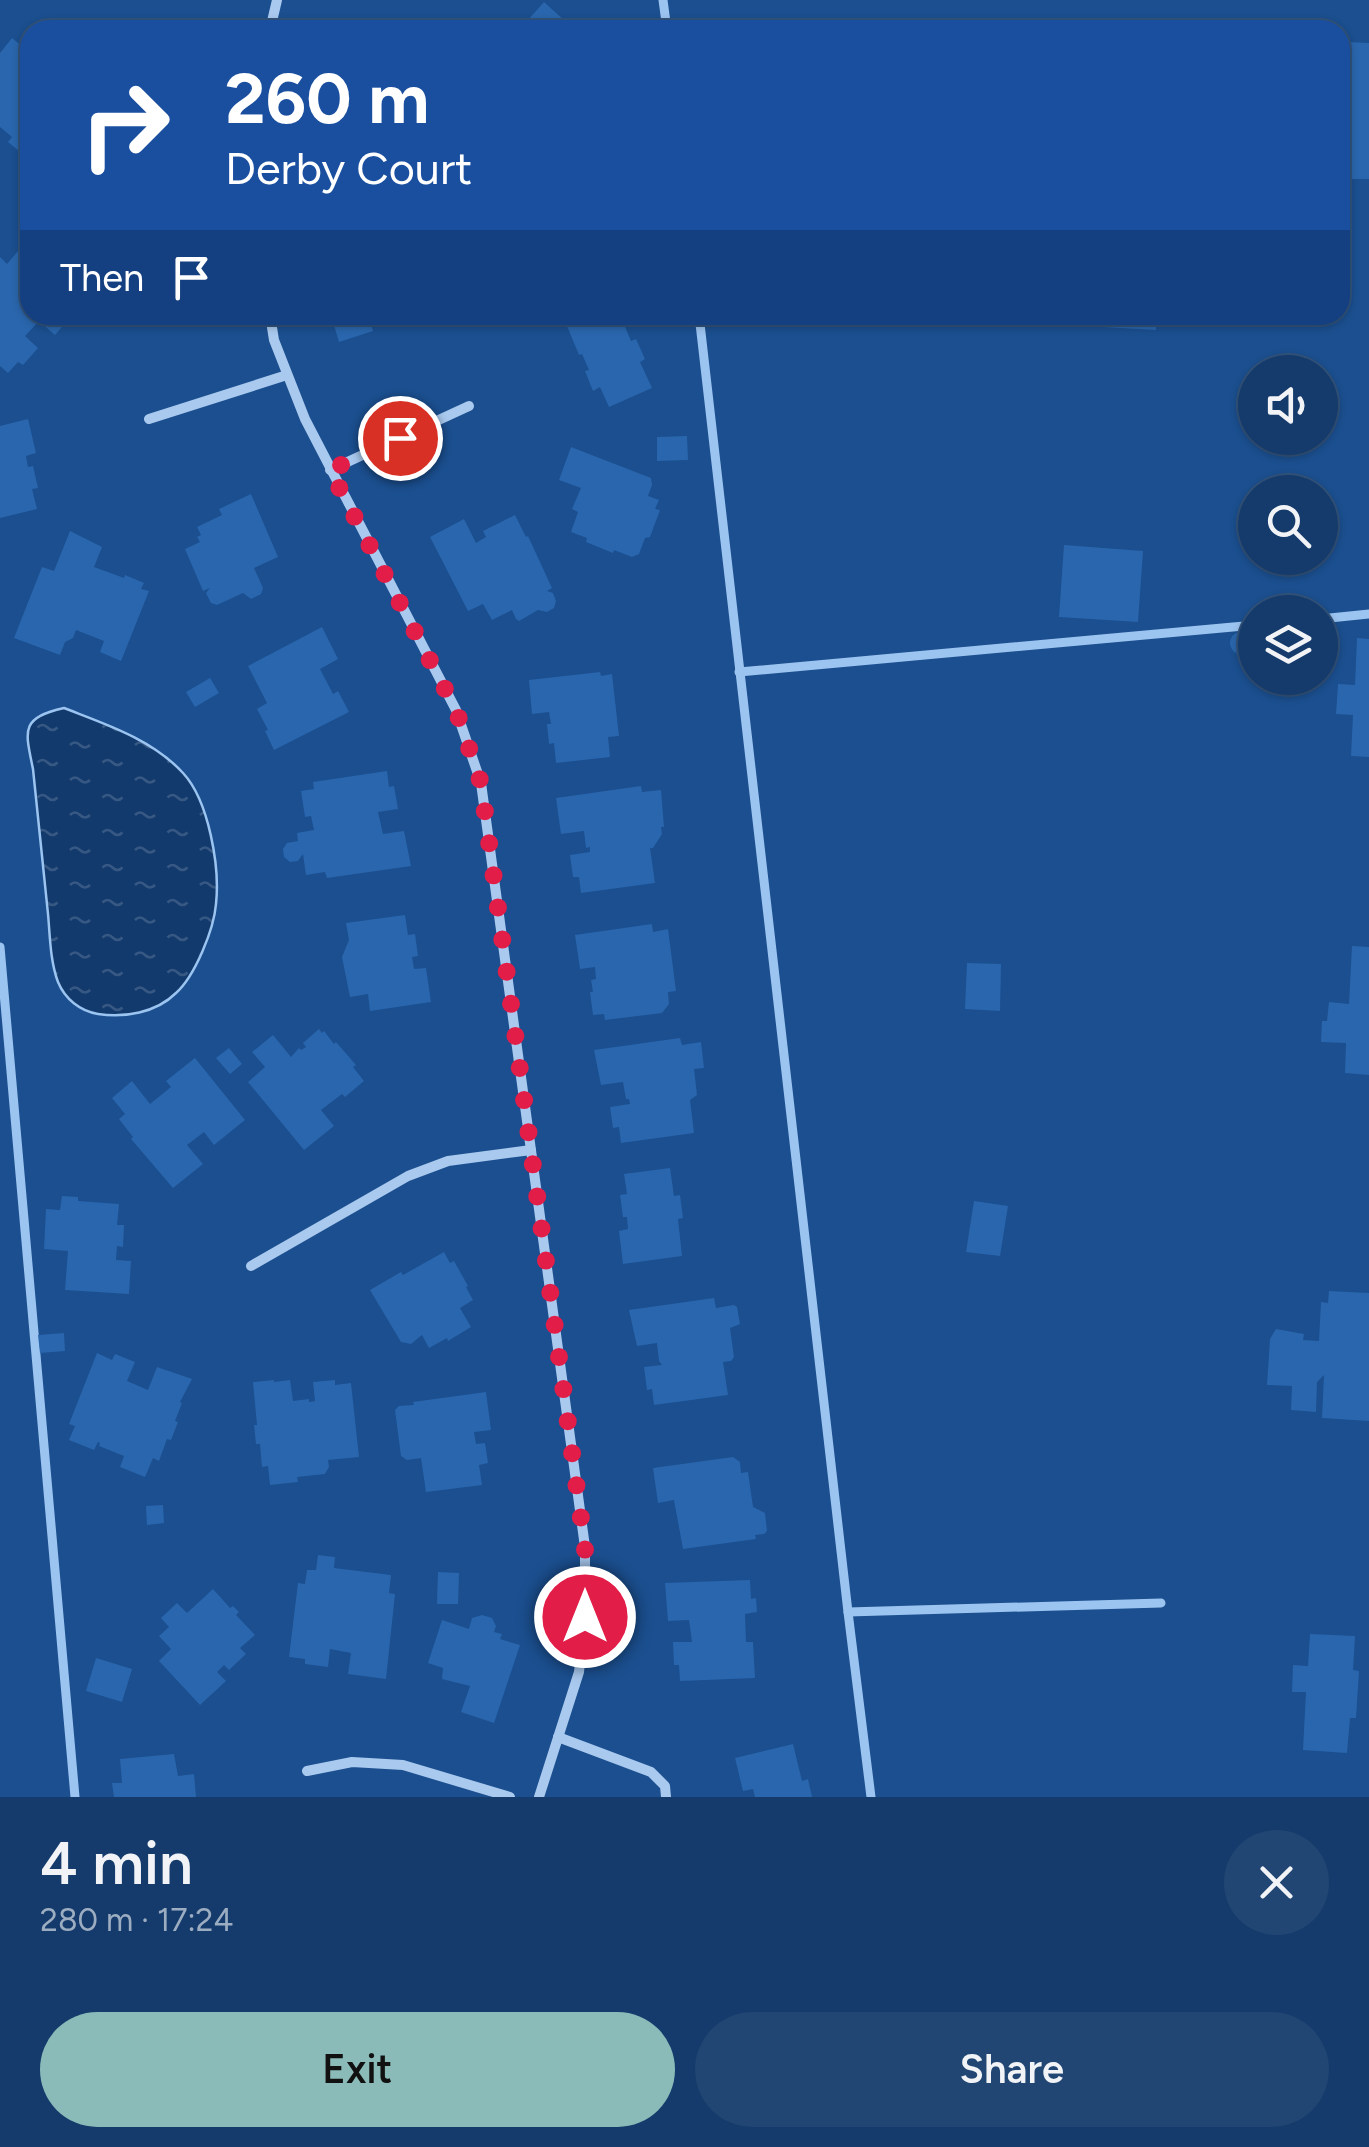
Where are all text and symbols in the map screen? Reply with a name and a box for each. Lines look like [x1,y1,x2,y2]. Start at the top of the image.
text: 260 m [225,56,429,141]
icon: right [60,60,190,190]
text: Derby Court [225,141,472,195]
icon: arrive [164,250,219,305]
text: Then [60,255,144,301]
map controls [1238,355,1338,695]
button: sound [1238,355,1338,455]
pin [358,396,443,481]
icon: arrive [373,411,428,466]
button: search [1238,475,1338,575]
button: layers [1238,595,1338,695]
position arrow [533,1565,637,1669]
text: 4 min [40,1827,193,1899]
button: close [1224,1830,1329,1935]
text: 280 m · 17:24 [40,1901,233,1939]
button: Exit [40,2012,675,2127]
button: Share [695,2012,1329,2127]

